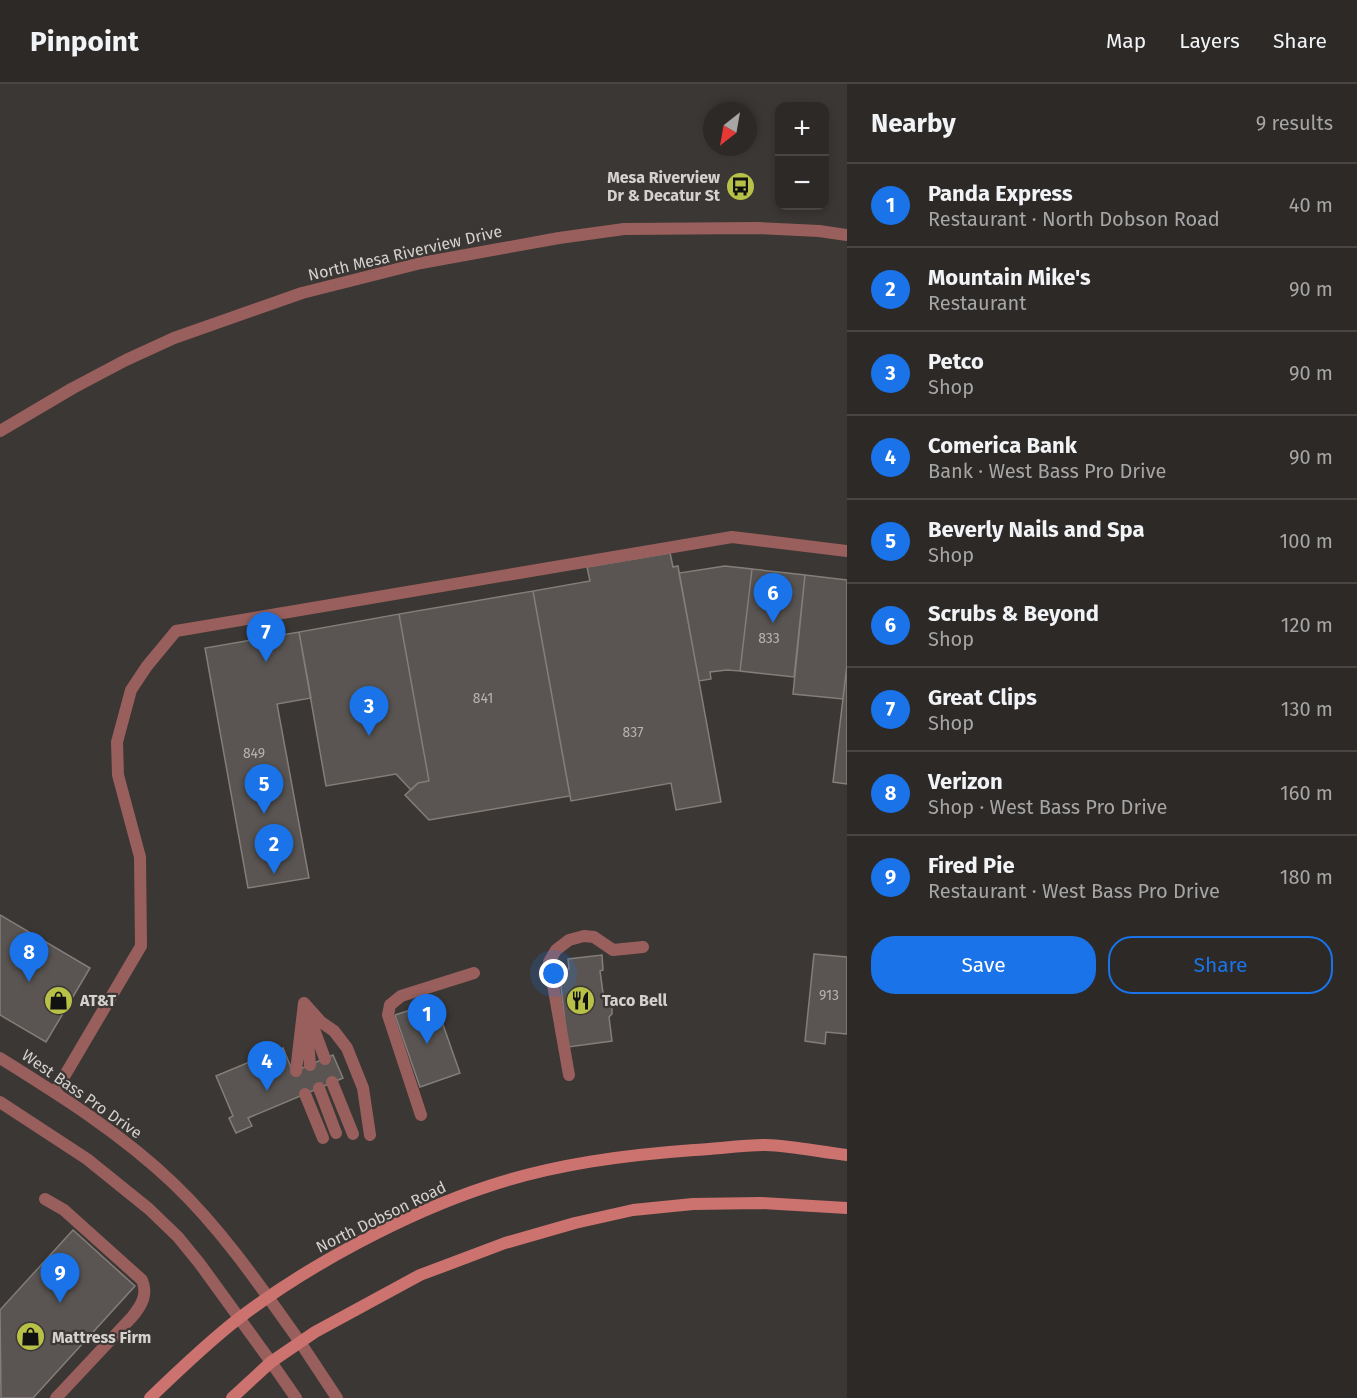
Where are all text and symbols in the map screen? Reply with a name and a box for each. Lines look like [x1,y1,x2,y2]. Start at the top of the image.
text: Pinpoint [30,25,139,58]
text: Map [1106,28,1146,54]
text: Layers [1179,28,1240,54]
text: Share [1273,28,1327,54]
north arrow [703,102,757,156]
map controls [775,102,829,210]
button: + [775,102,829,156]
text: Nearby [871,108,956,139]
text: 9 results [1256,111,1333,135]
button: − [775,156,829,210]
place label: Mesa Riverview Dr & Decatur St [607,168,721,205]
bus stop icon: Mesa Riverview Dr & Decatur St [725,170,757,202]
text: Panda Express [928,180,1073,207]
text: 1 [886,193,895,217]
text: 40 m [1289,193,1333,217]
text: Restaurant · North Dobson Road [928,207,1220,231]
street label: North Mesa Riverview Drive [306,221,504,285]
text: Mountain Mike's [928,264,1091,291]
text: 2 [885,277,896,301]
text: 90 m [1289,277,1333,301]
text: Restaurant [928,291,1026,315]
text: Petco [928,348,984,375]
text: 3 [885,361,896,385]
text: 90 m [1289,361,1333,385]
text: Shop [928,375,974,399]
text: Comerica Bank [928,432,1077,459]
text: 4 [885,445,896,469]
text: 90 m [1289,445,1333,469]
text: Bank · West Bass Pro Drive [928,459,1166,483]
text: Beverly Nails and Spa [928,516,1144,543]
text: 5 [885,529,896,553]
text: 100 m [1280,529,1333,553]
text: Shop [928,543,974,567]
pin: 6 [754,574,792,623]
text: Scrubs & Beyond [928,600,1099,627]
pin: 7 [246,612,286,662]
text: 6 [885,613,896,637]
text: 120 m [1281,613,1333,637]
text: Shop [928,627,974,651]
house number: 833 [758,630,780,647]
text: Great Clips [928,684,1037,711]
pin: 3 [350,686,388,736]
house number: 841 [473,690,493,707]
text: 7 [886,697,895,721]
text: 130 m [1281,697,1333,721]
text: Shop [928,711,974,735]
house number: 837 [623,724,643,741]
house number: 849 [243,745,265,762]
pin: 5 [244,764,284,814]
text: Verizon [928,768,1003,795]
text: 8 [885,781,896,805]
text: 160 m [1280,781,1333,805]
text: Shop · West Bass Pro Drive [928,795,1168,819]
pin: 2 [254,824,294,874]
text: Fired Pie [928,852,1015,879]
text: 9 [885,865,896,889]
text: 180 m [1280,865,1333,889]
text: Restaurant · West Bass Pro Drive [928,879,1220,903]
pin: 8 [9,932,48,982]
button: Save [871,936,1096,994]
button: Share [1108,936,1333,994]
your location [539,959,568,988]
shop icon: AT&T [43,984,75,1016]
restaurant icon: Taco Bell [565,984,597,1016]
house number: 913 [819,987,839,1004]
place label: AT&T [79,991,117,1010]
place label: Taco Bell [602,991,668,1010]
pin: 1 [408,994,446,1044]
pin: 4 [248,1042,286,1091]
street label: West Bass Pro Drive [18,1045,146,1143]
street label: North Dobson Road [313,1177,449,1257]
pin: 9 [40,1254,80,1303]
shop icon: Mattress Firm [15,1321,47,1353]
place label: Mattress Firm [52,1328,151,1347]

